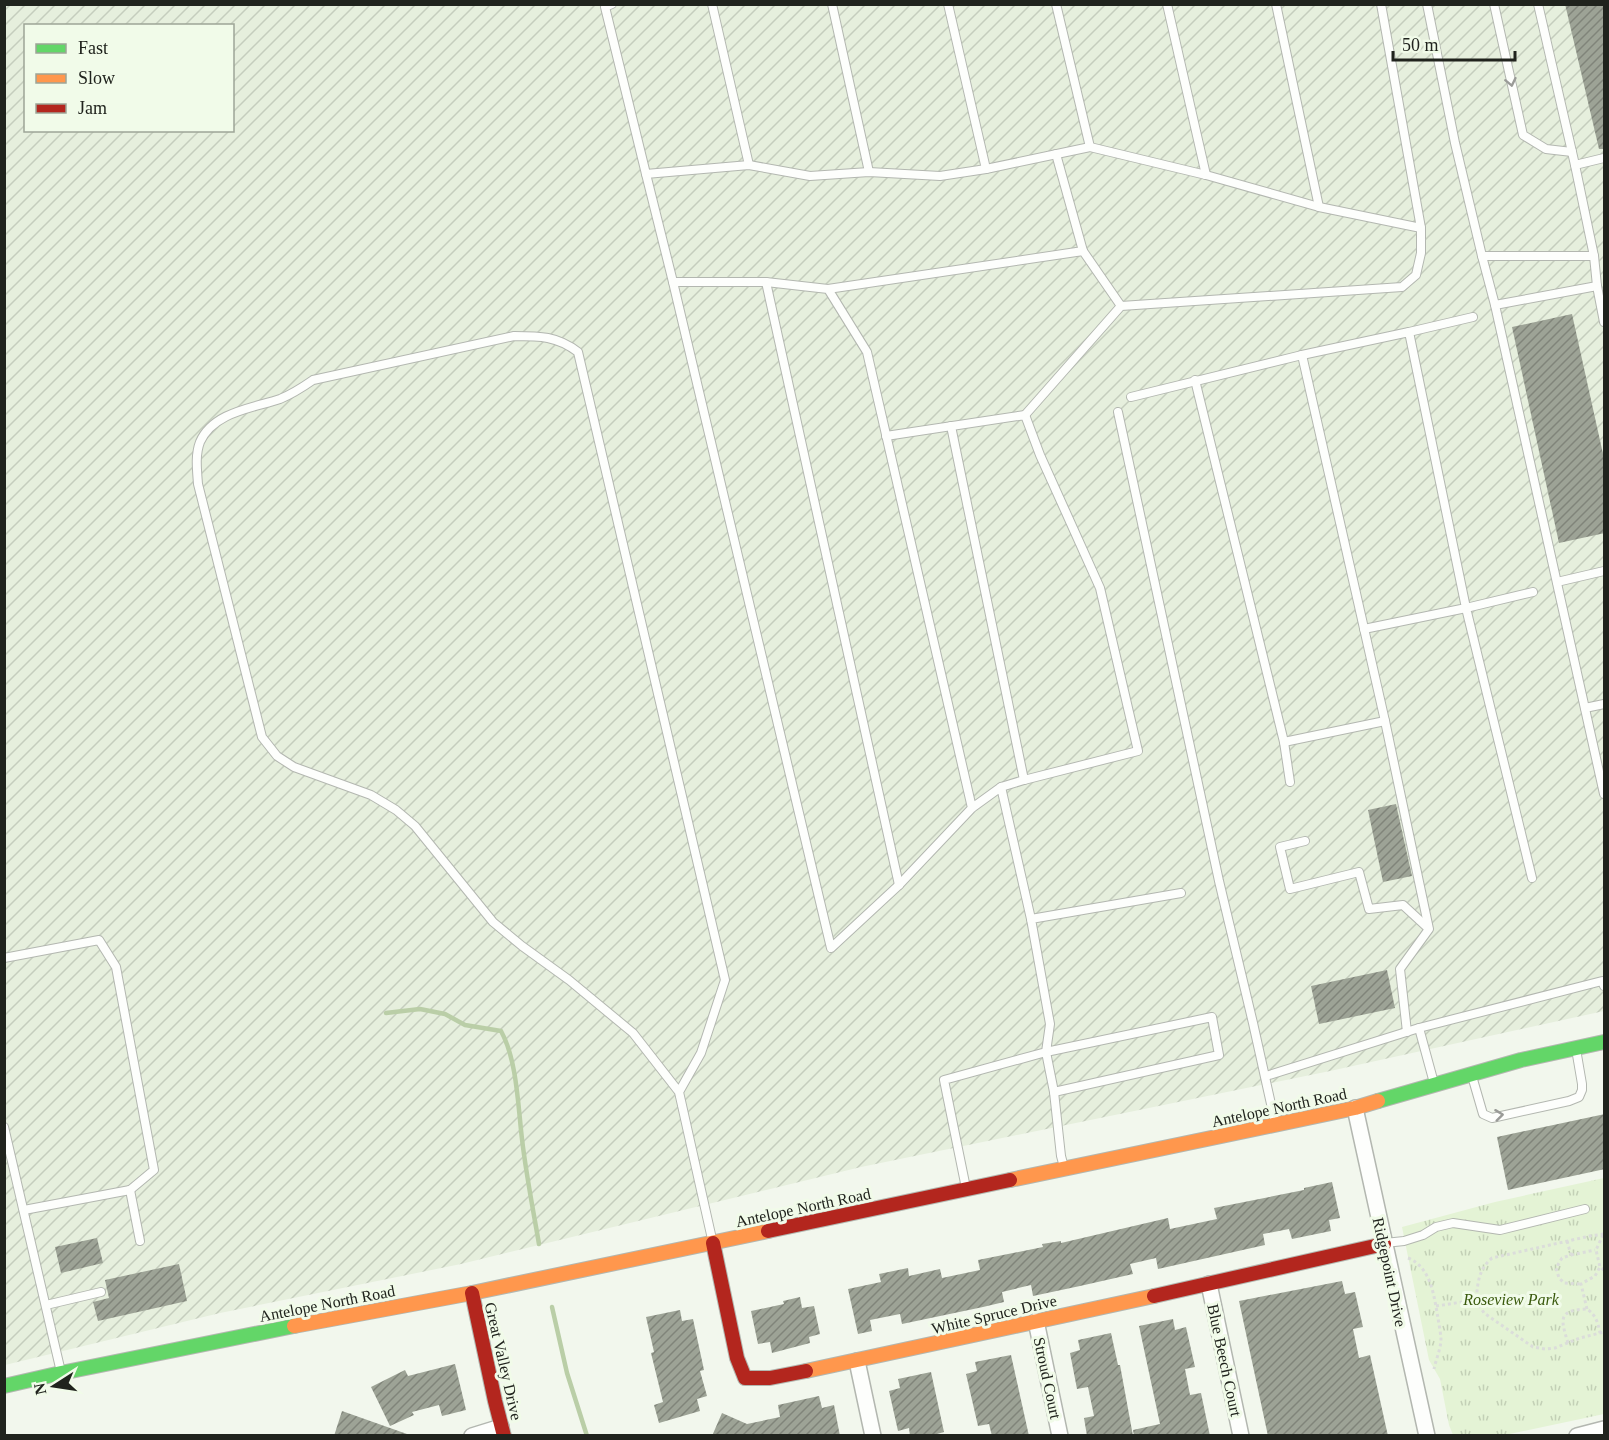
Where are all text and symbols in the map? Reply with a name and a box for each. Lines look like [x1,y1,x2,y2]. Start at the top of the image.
legend [24,24,234,132]
scale bar [1393,24,1514,62]
text: 50 m [1402,35,1439,55]
text: Fast [78,38,108,58]
text: Slow [78,68,115,88]
one-way arrow [1504,77,1517,87]
text: Jam [78,98,107,118]
street label: Antelope North Road [1210,1085,1348,1131]
one-way arrow [1494,1110,1504,1122]
street label: Antelope North Road [734,1185,872,1231]
street label: Ridgepoint Drive [1369,1216,1409,1329]
street label: Antelope North Road [258,1282,397,1326]
park label: Roseview Park [1462,1291,1560,1308]
street label: White Spruce Drive [930,1292,1059,1338]
street label: Great Valley Drive [481,1300,525,1422]
street label: Blue Beech Court [1204,1302,1245,1418]
street label: Stroud Court [1031,1336,1065,1421]
north arrow [24,1356,84,1416]
text: N [30,1381,49,1396]

